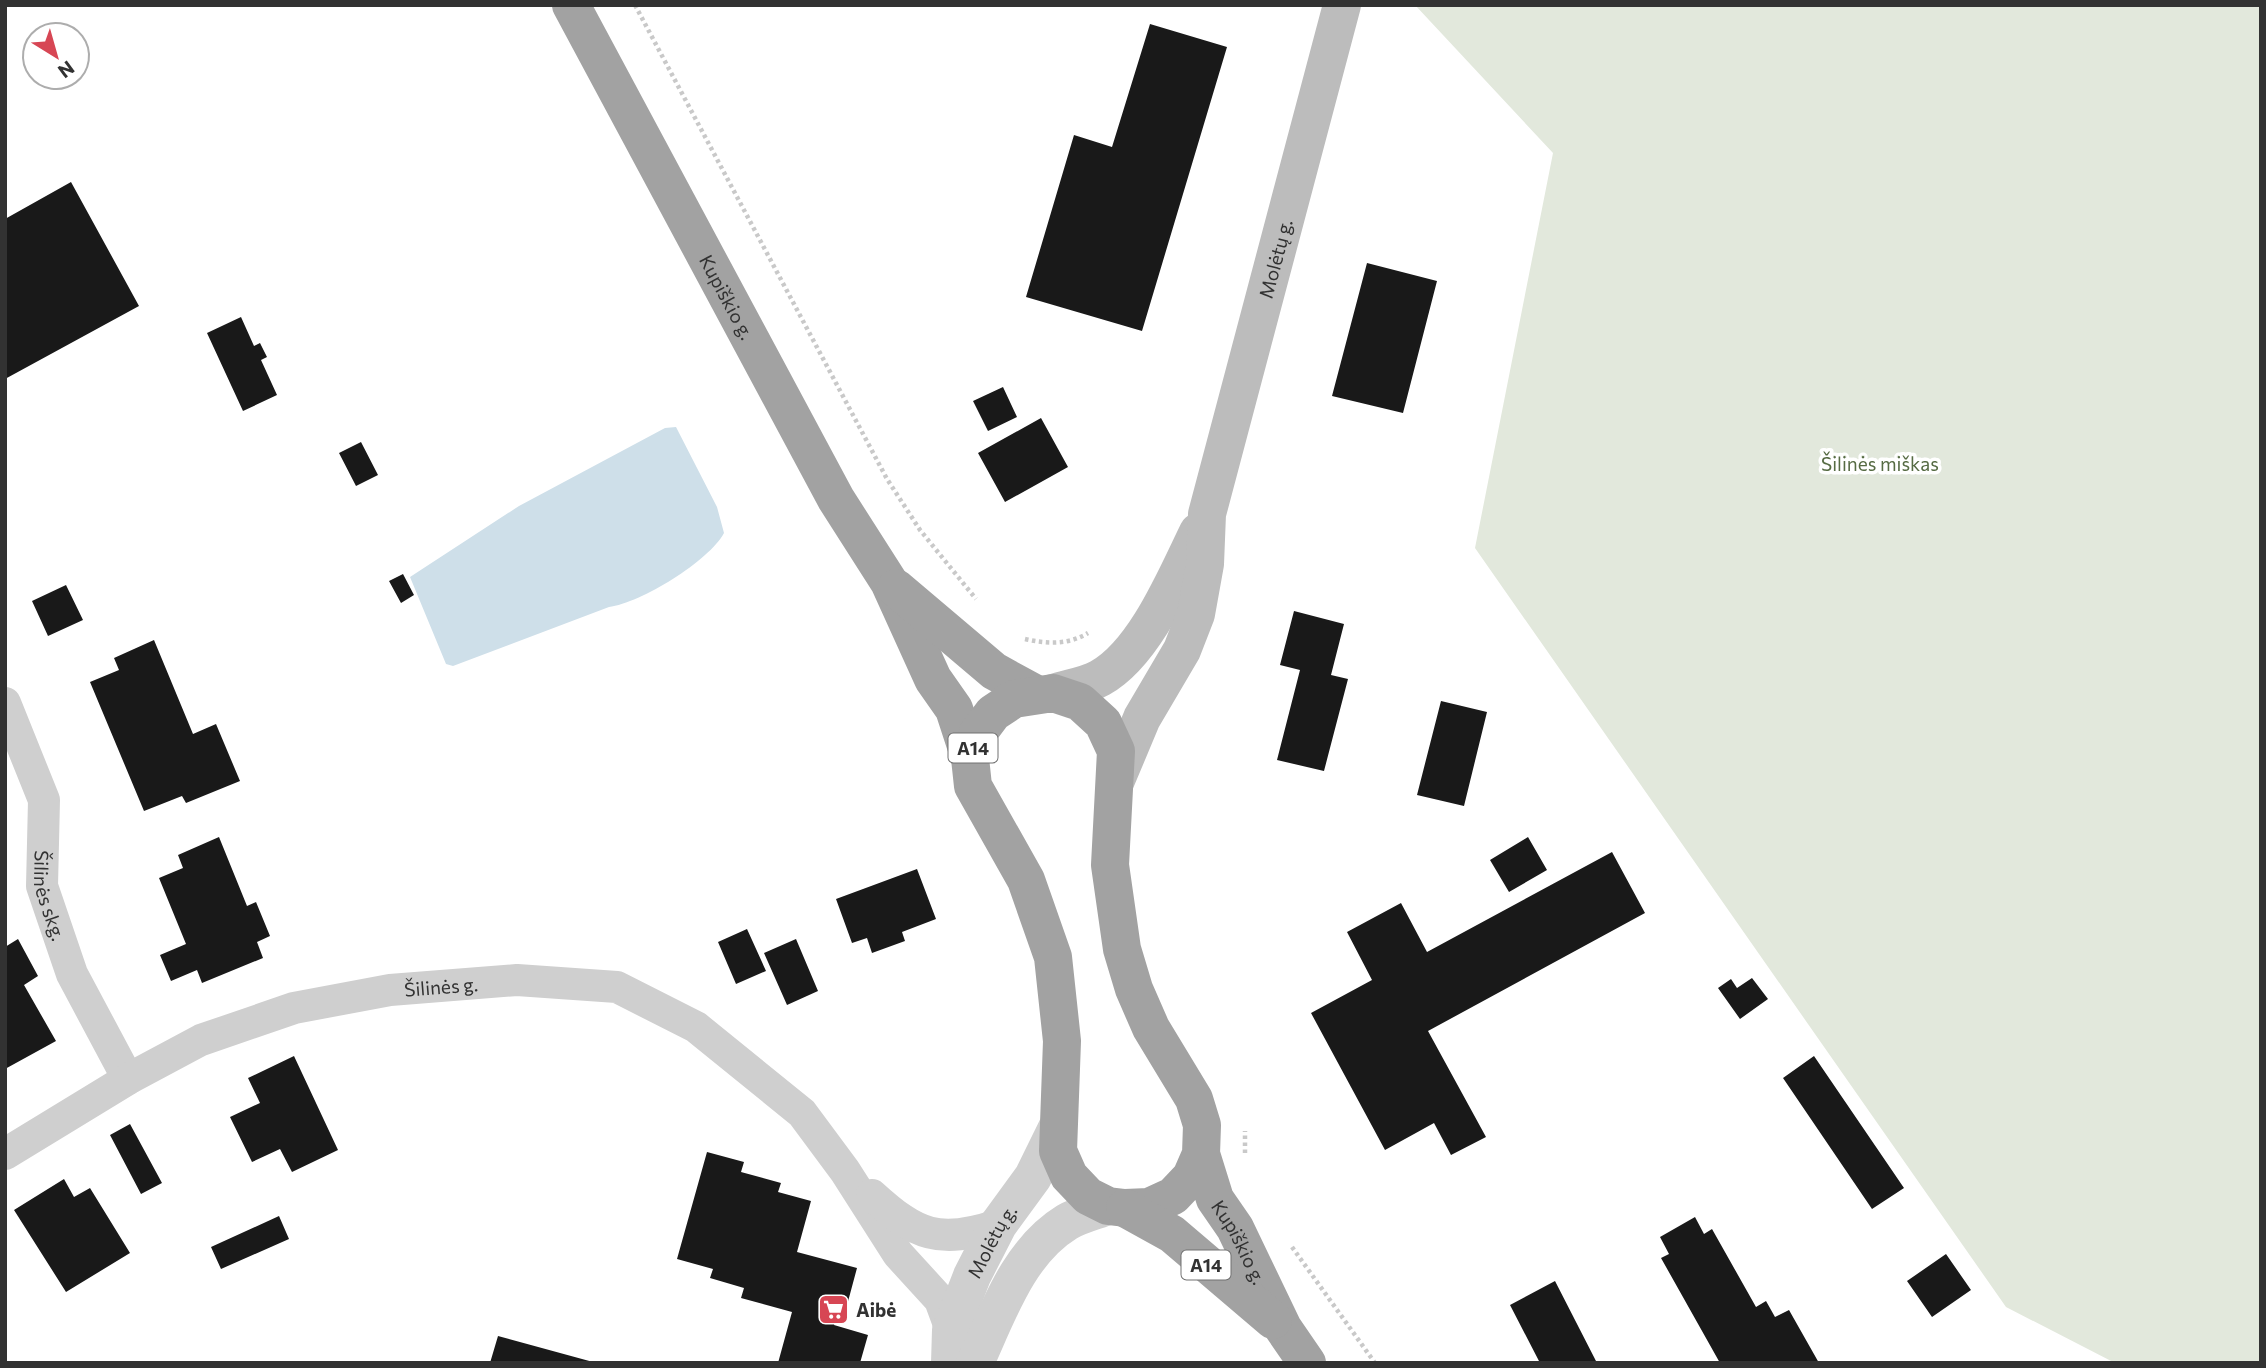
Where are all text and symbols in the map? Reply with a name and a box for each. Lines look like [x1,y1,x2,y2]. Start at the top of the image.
north arrow [21,21,91,91]
text: N [54,56,79,83]
street label: Molėtų g. [1253,216,1296,301]
street label: Kupiškio g. [695,250,760,343]
park label: Šilinės miškas [1821,451,1939,475]
road number: A14 [948,734,998,762]
street label: Šilinės skg. [30,850,71,943]
street label: Šilinės g. [403,972,479,1000]
street label: Kupiškio g. [1207,1195,1272,1288]
street label: Molėtų g. [962,1199,1021,1282]
road number: A14 [1182,1250,1230,1280]
supermarket icon: Aibė [816,1292,850,1326]
place label: Aibė [856,1298,896,1321]

